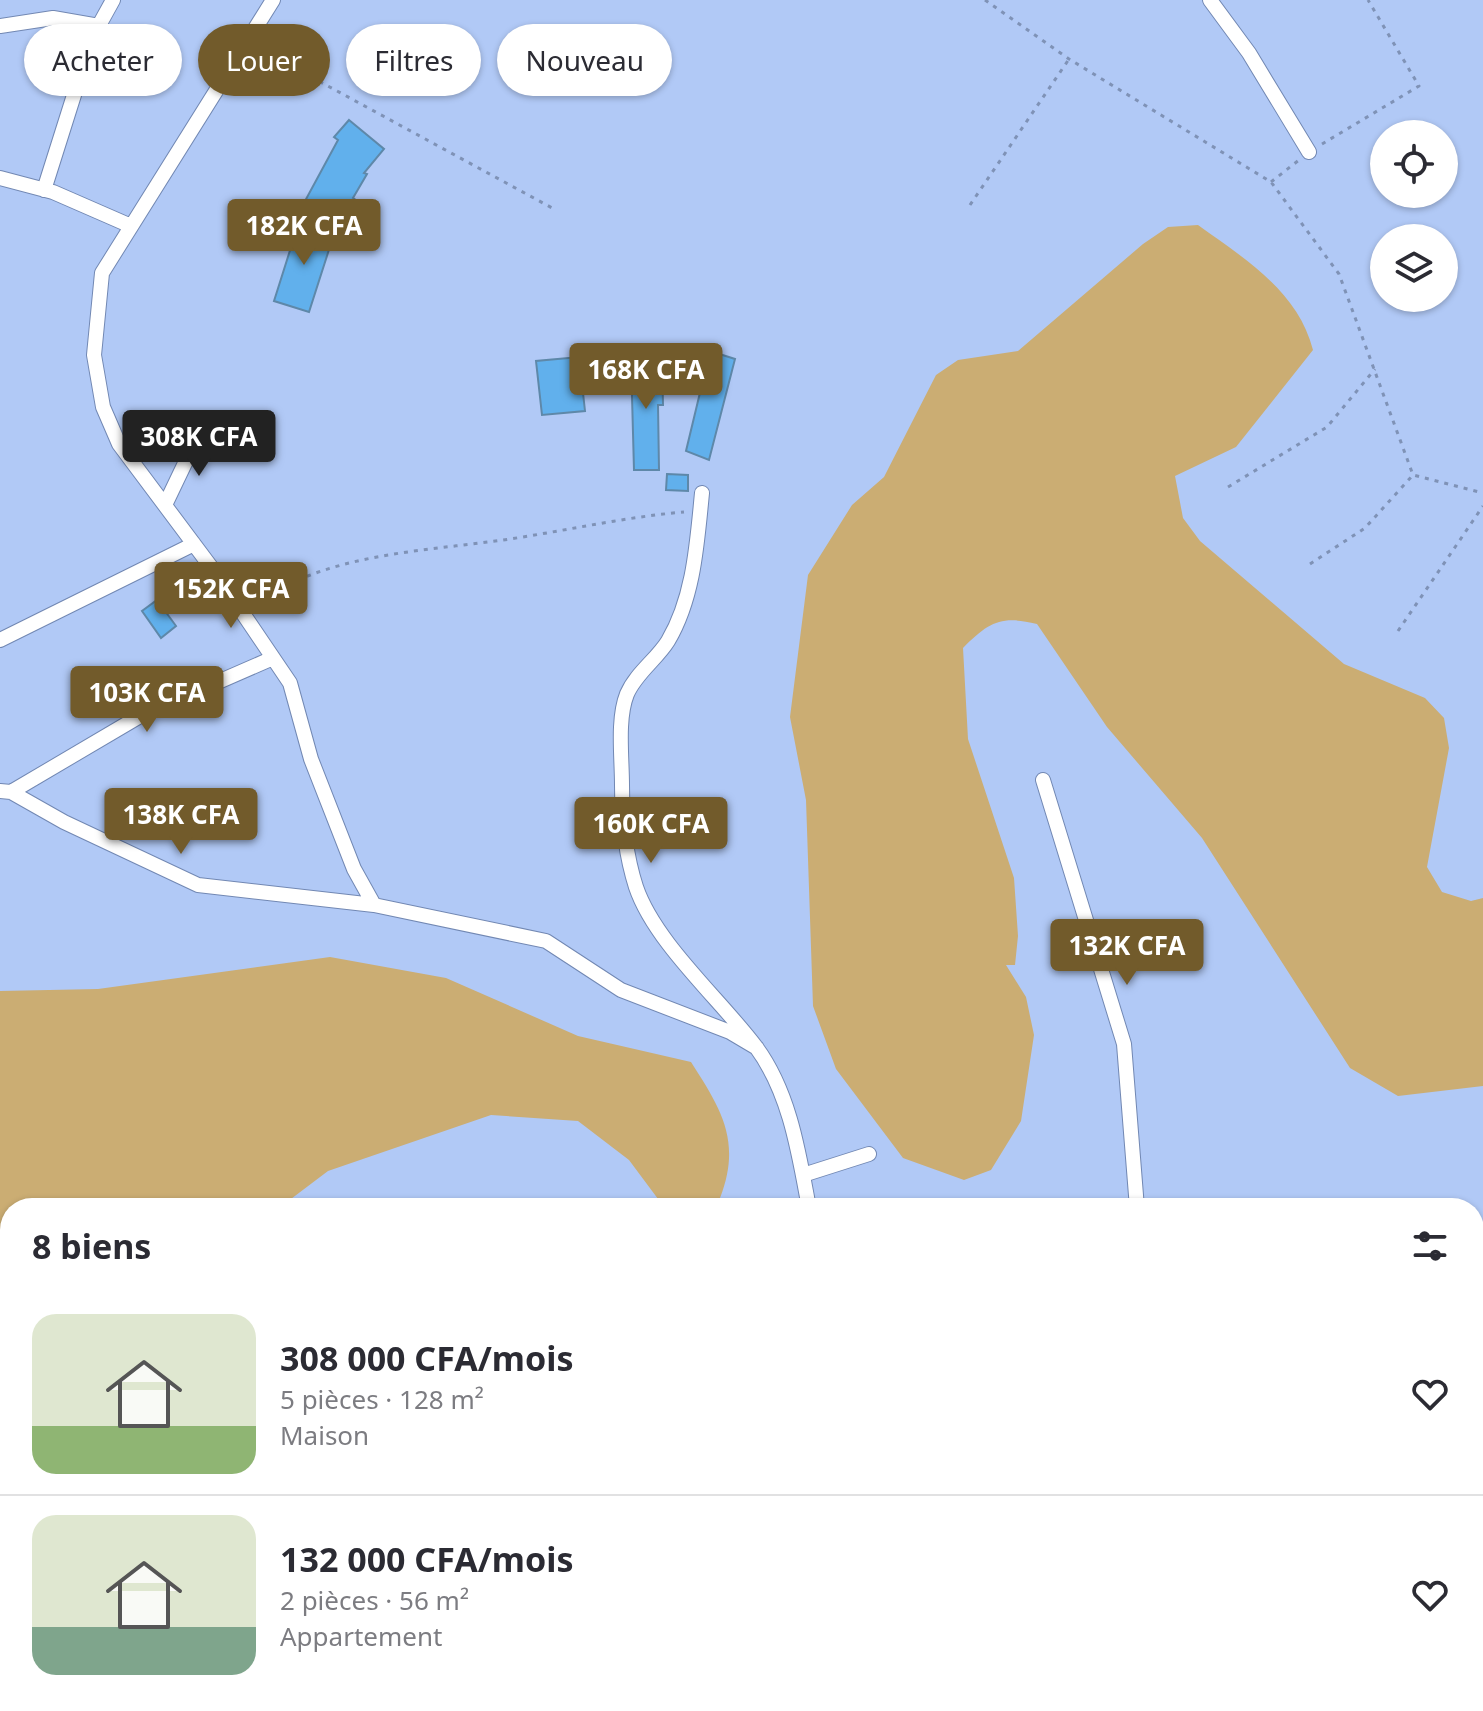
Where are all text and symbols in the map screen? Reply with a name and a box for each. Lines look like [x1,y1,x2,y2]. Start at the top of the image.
chip: Acheter [24,24,182,96]
chip: Louer [198,24,330,96]
chip: Filtres [346,24,481,96]
chip: Nouveau [497,24,672,96]
map controls [1370,120,1458,312]
button: locate [1370,120,1458,208]
pin: 182K CFA [221,199,387,267]
text: 182K CFA [245,207,363,243]
button: layers [1370,224,1458,312]
pin: 168K CFA [563,343,729,411]
text: 168K CFA [587,351,705,387]
pin: 308K CFA [116,410,282,478]
text: 308K CFA [140,418,258,454]
pin: 152K CFA [148,562,314,630]
text: 152K CFA [172,570,290,606]
pin: 103K CFA [64,666,230,734]
text: 103K CFA [88,674,206,710]
pin: 138K CFA [98,788,264,856]
text: 138K CFA [122,796,240,832]
pin: 160K CFA [568,797,734,865]
text: 160K CFA [592,805,710,841]
pin: 132K CFA [1044,919,1210,987]
text: 132K CFA [1068,927,1186,963]
text: 8 biens [32,1223,151,1269]
icon: filters [1408,1224,1452,1268]
text: 308 000 CFA/mois [280,1335,573,1381]
icon: home [96,1346,192,1442]
icon: heart [1408,1372,1452,1416]
text: 5 pièces · 128 m² [280,1381,484,1417]
text: Maison [280,1417,369,1453]
text: 132 000 CFA/mois [280,1536,573,1582]
icon: home [96,1547,192,1643]
icon: heart [1408,1573,1452,1617]
text: 2 pièces · 56 m² [280,1582,469,1618]
text: Appartement [280,1618,442,1654]

